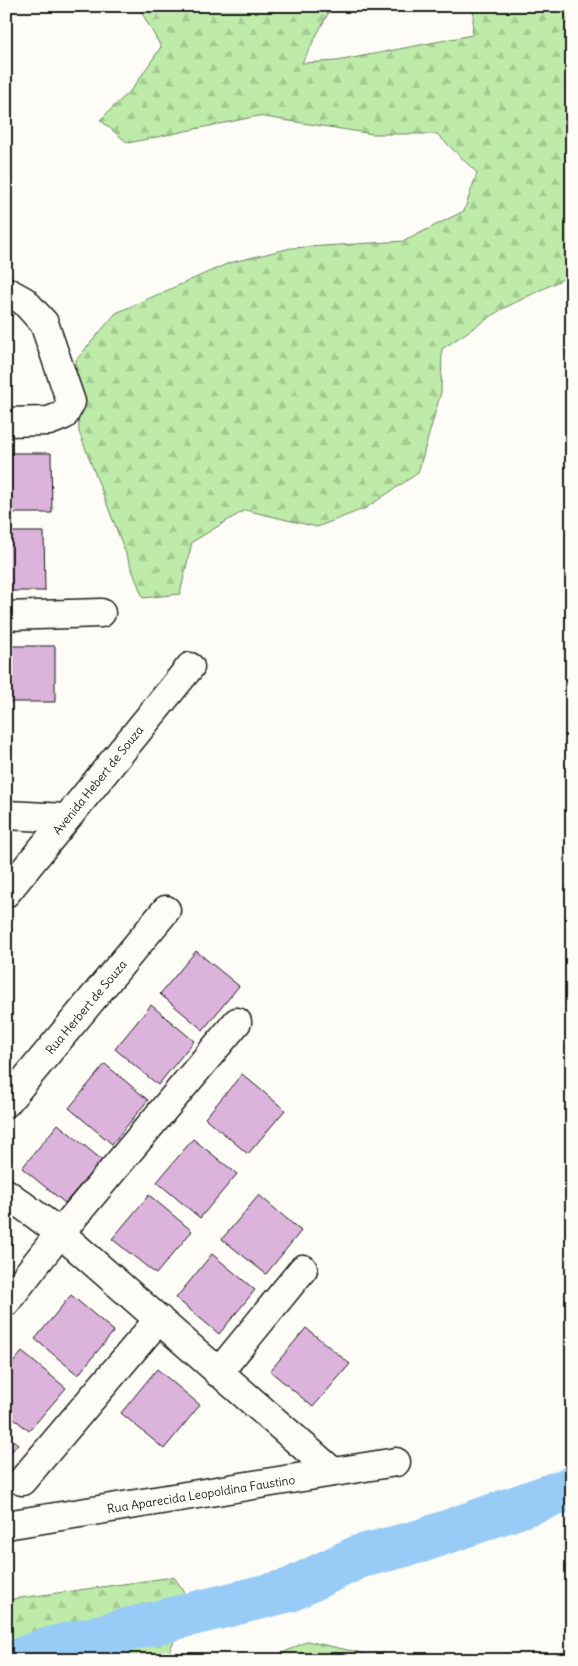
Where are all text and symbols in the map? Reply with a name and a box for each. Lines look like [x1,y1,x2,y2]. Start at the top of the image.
street label: Avenida Hebert de Souza [50,723,147,837]
street label: Rua Herbert de Souza [42,957,130,1057]
street label: Rua Aparecida Leopoldina Faustino [106,1472,296,1516]

